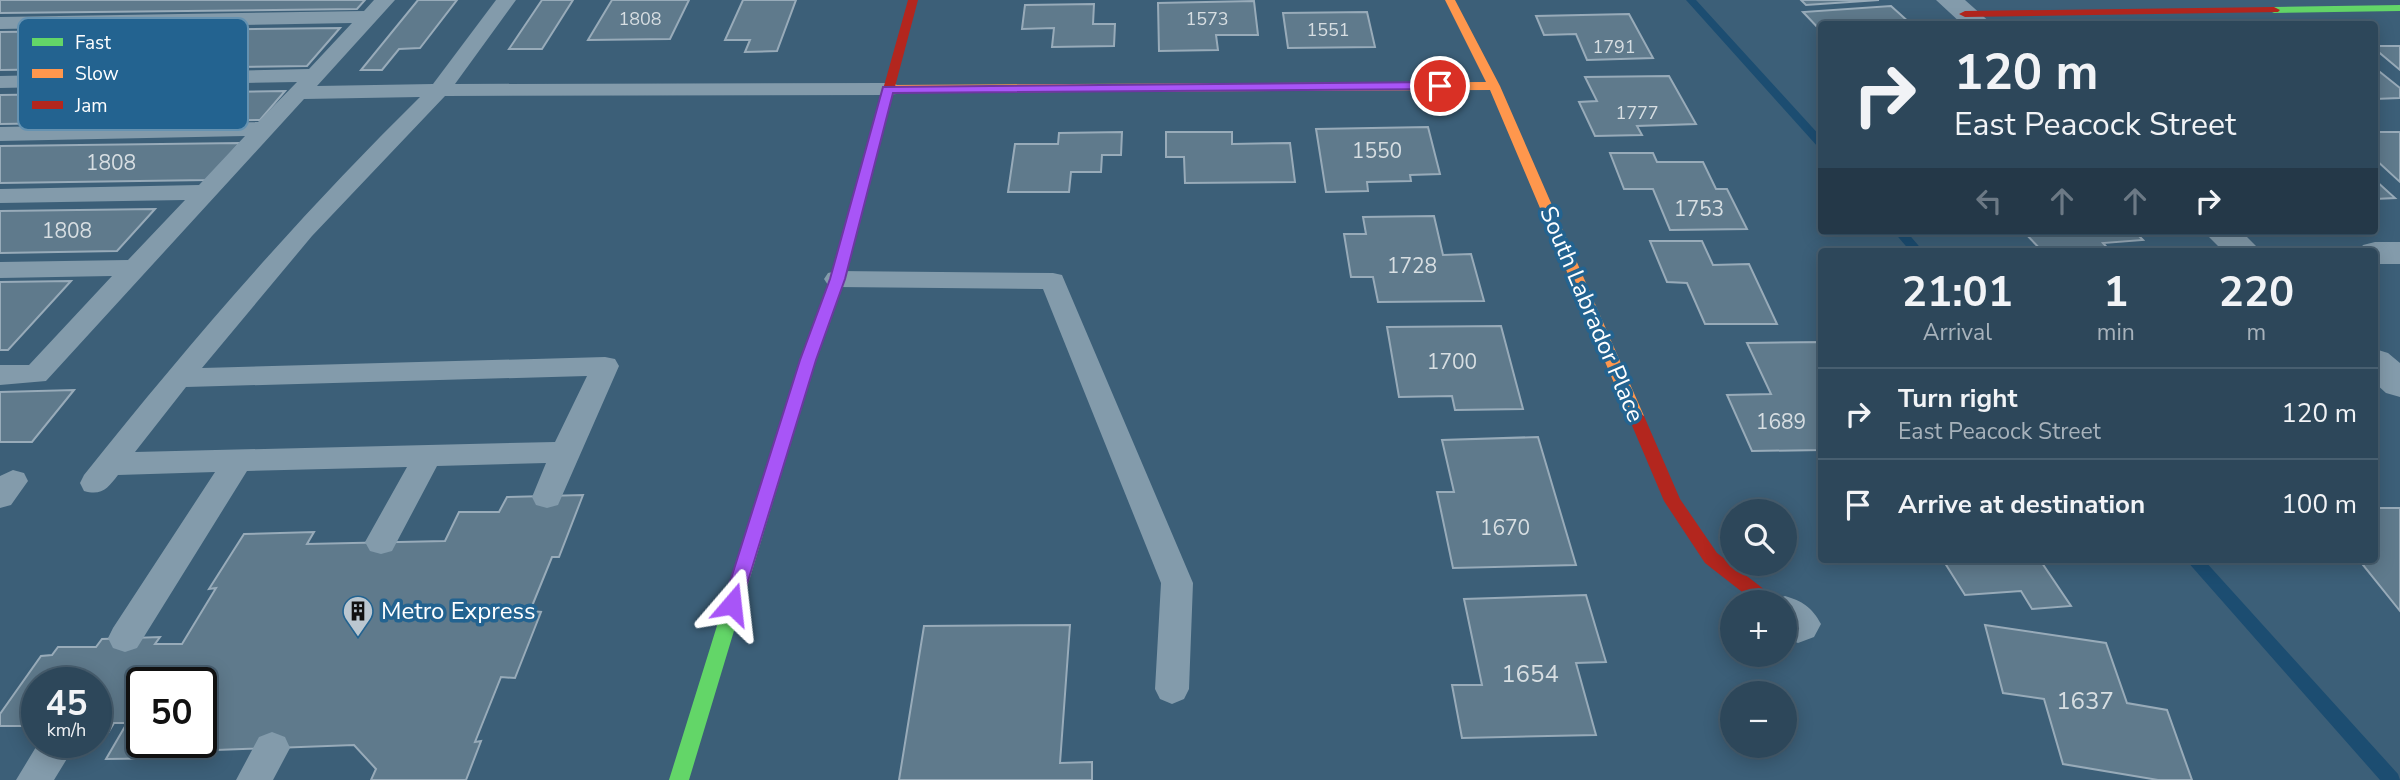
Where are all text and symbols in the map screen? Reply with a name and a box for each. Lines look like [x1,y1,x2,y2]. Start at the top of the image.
house number: 1808 [618,7,662,31]
house number: 1573 [1185,7,1229,31]
legend [18,18,248,130]
house number: 1551 [1306,18,1350,42]
text: Fast [75,30,111,56]
house number: 1791 [1592,35,1636,59]
text: 120 m [1954,39,2098,106]
icon: right [1839,49,1930,140]
pin [1410,56,1470,116]
text: Slow [75,61,119,87]
icon: arrive [1421,67,1459,105]
text: Jam [74,93,108,119]
house number: 1777 [1615,101,1659,125]
text: East Peacock Street [1954,103,2236,146]
house number: 1550 [1352,137,1402,165]
house number: 1808 [86,149,136,177]
icon: left [1970,182,2008,220]
icon: ahead [2043,182,2081,220]
icon: ahead [2116,182,2154,220]
icon: right [2189,182,2227,220]
house number: 1753 [1674,195,1724,223]
street label: South Labrador Place [1532,201,1652,427]
house number: 1808 [42,217,92,245]
house number: 1728 [1387,252,1437,280]
text: 21:01 [1902,264,2013,321]
text: 1 [2103,264,2128,321]
text: 220 [2219,264,2294,321]
text: Arrival [1923,317,1992,348]
text: min [2097,317,2135,348]
text: m [2247,317,2266,348]
house number: 1700 [1427,348,1477,376]
text: Turn right [1898,381,2017,416]
icon: right [1839,395,1877,433]
text: 120 m [2281,396,2357,431]
house number: 1689 [1756,408,1806,436]
text: East Peacock Street [1898,416,2101,447]
icon: arrive [1839,486,1877,524]
text: Arrive at destination [1898,487,2145,522]
text: 100 m [2281,487,2357,522]
map controls [1720,499,1797,758]
button: search [1720,499,1797,576]
house number: 1670 [1480,514,1530,542]
position arrow [695,567,769,641]
button: + [1720,590,1797,667]
building icon: Metro Express [341,594,375,638]
place label: Metro Express [381,595,536,627]
house number: 1654 [1501,658,1559,690]
speed limit sign: 50 [126,667,217,758]
text: 45 [45,680,88,727]
button: − [1720,681,1797,758]
house number: 1637 [2056,685,2114,717]
text: km/h [47,718,86,742]

